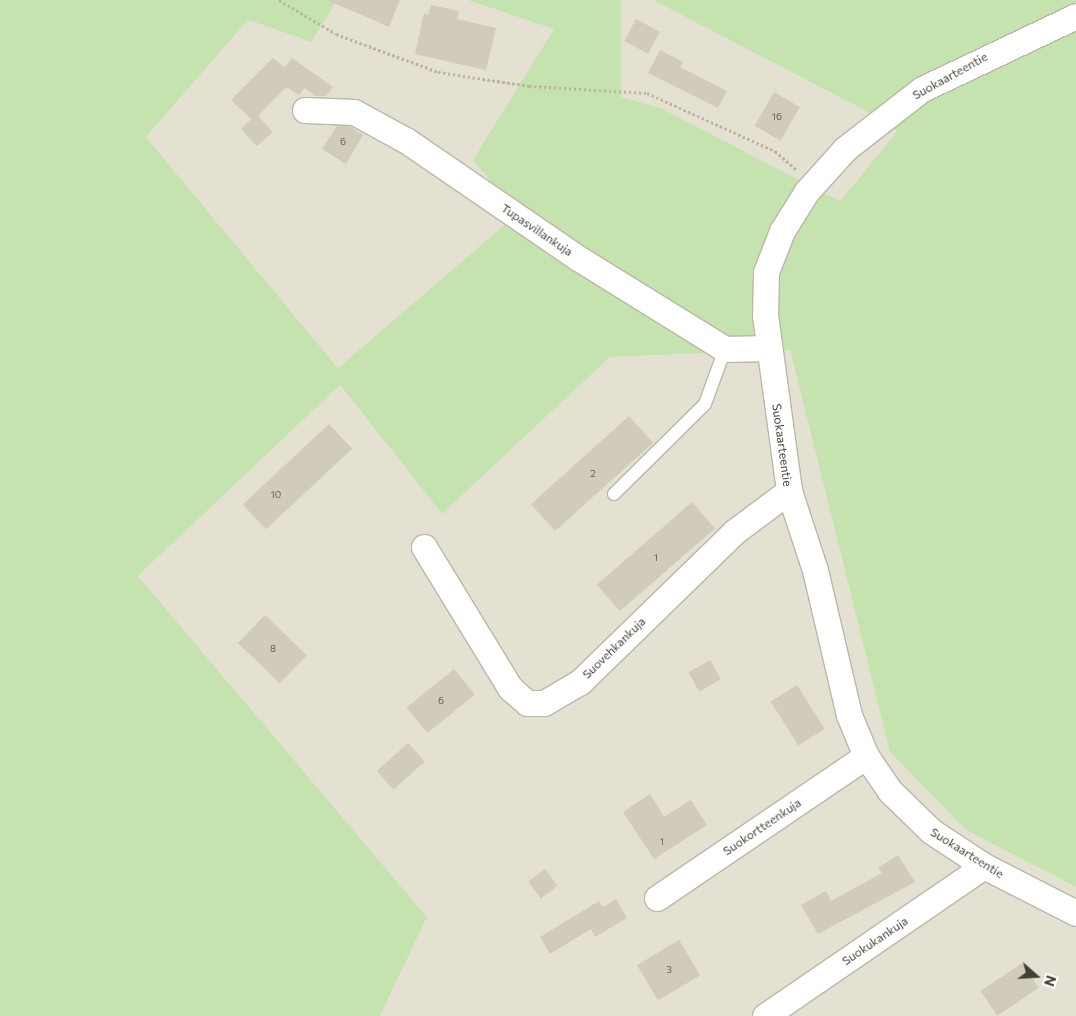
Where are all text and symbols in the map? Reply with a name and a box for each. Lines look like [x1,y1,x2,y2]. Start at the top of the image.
street label: Suokaarteentie [910,49,990,103]
house number: 16 [772,111,782,123]
house number: 6 [340,136,346,148]
street label: Tupasvillankuja [499,201,575,259]
street label: Suokaarteentie [769,403,795,487]
house number: 2 [590,468,596,480]
house number: 10 [271,489,281,501]
house number: 1 [654,552,658,564]
street label: Suovehkankuja [579,614,649,682]
house number: 8 [270,643,276,655]
house number: 6 [438,695,444,707]
street label: Suokortteenkuja [720,796,804,858]
street label: Suokaarteentie [928,825,1006,881]
house number: 1 [660,836,664,848]
street label: Suokukankuja [839,914,911,968]
north arrow [1011,951,1061,1001]
house number: 3 [666,964,672,976]
text: N [1041,973,1060,989]

